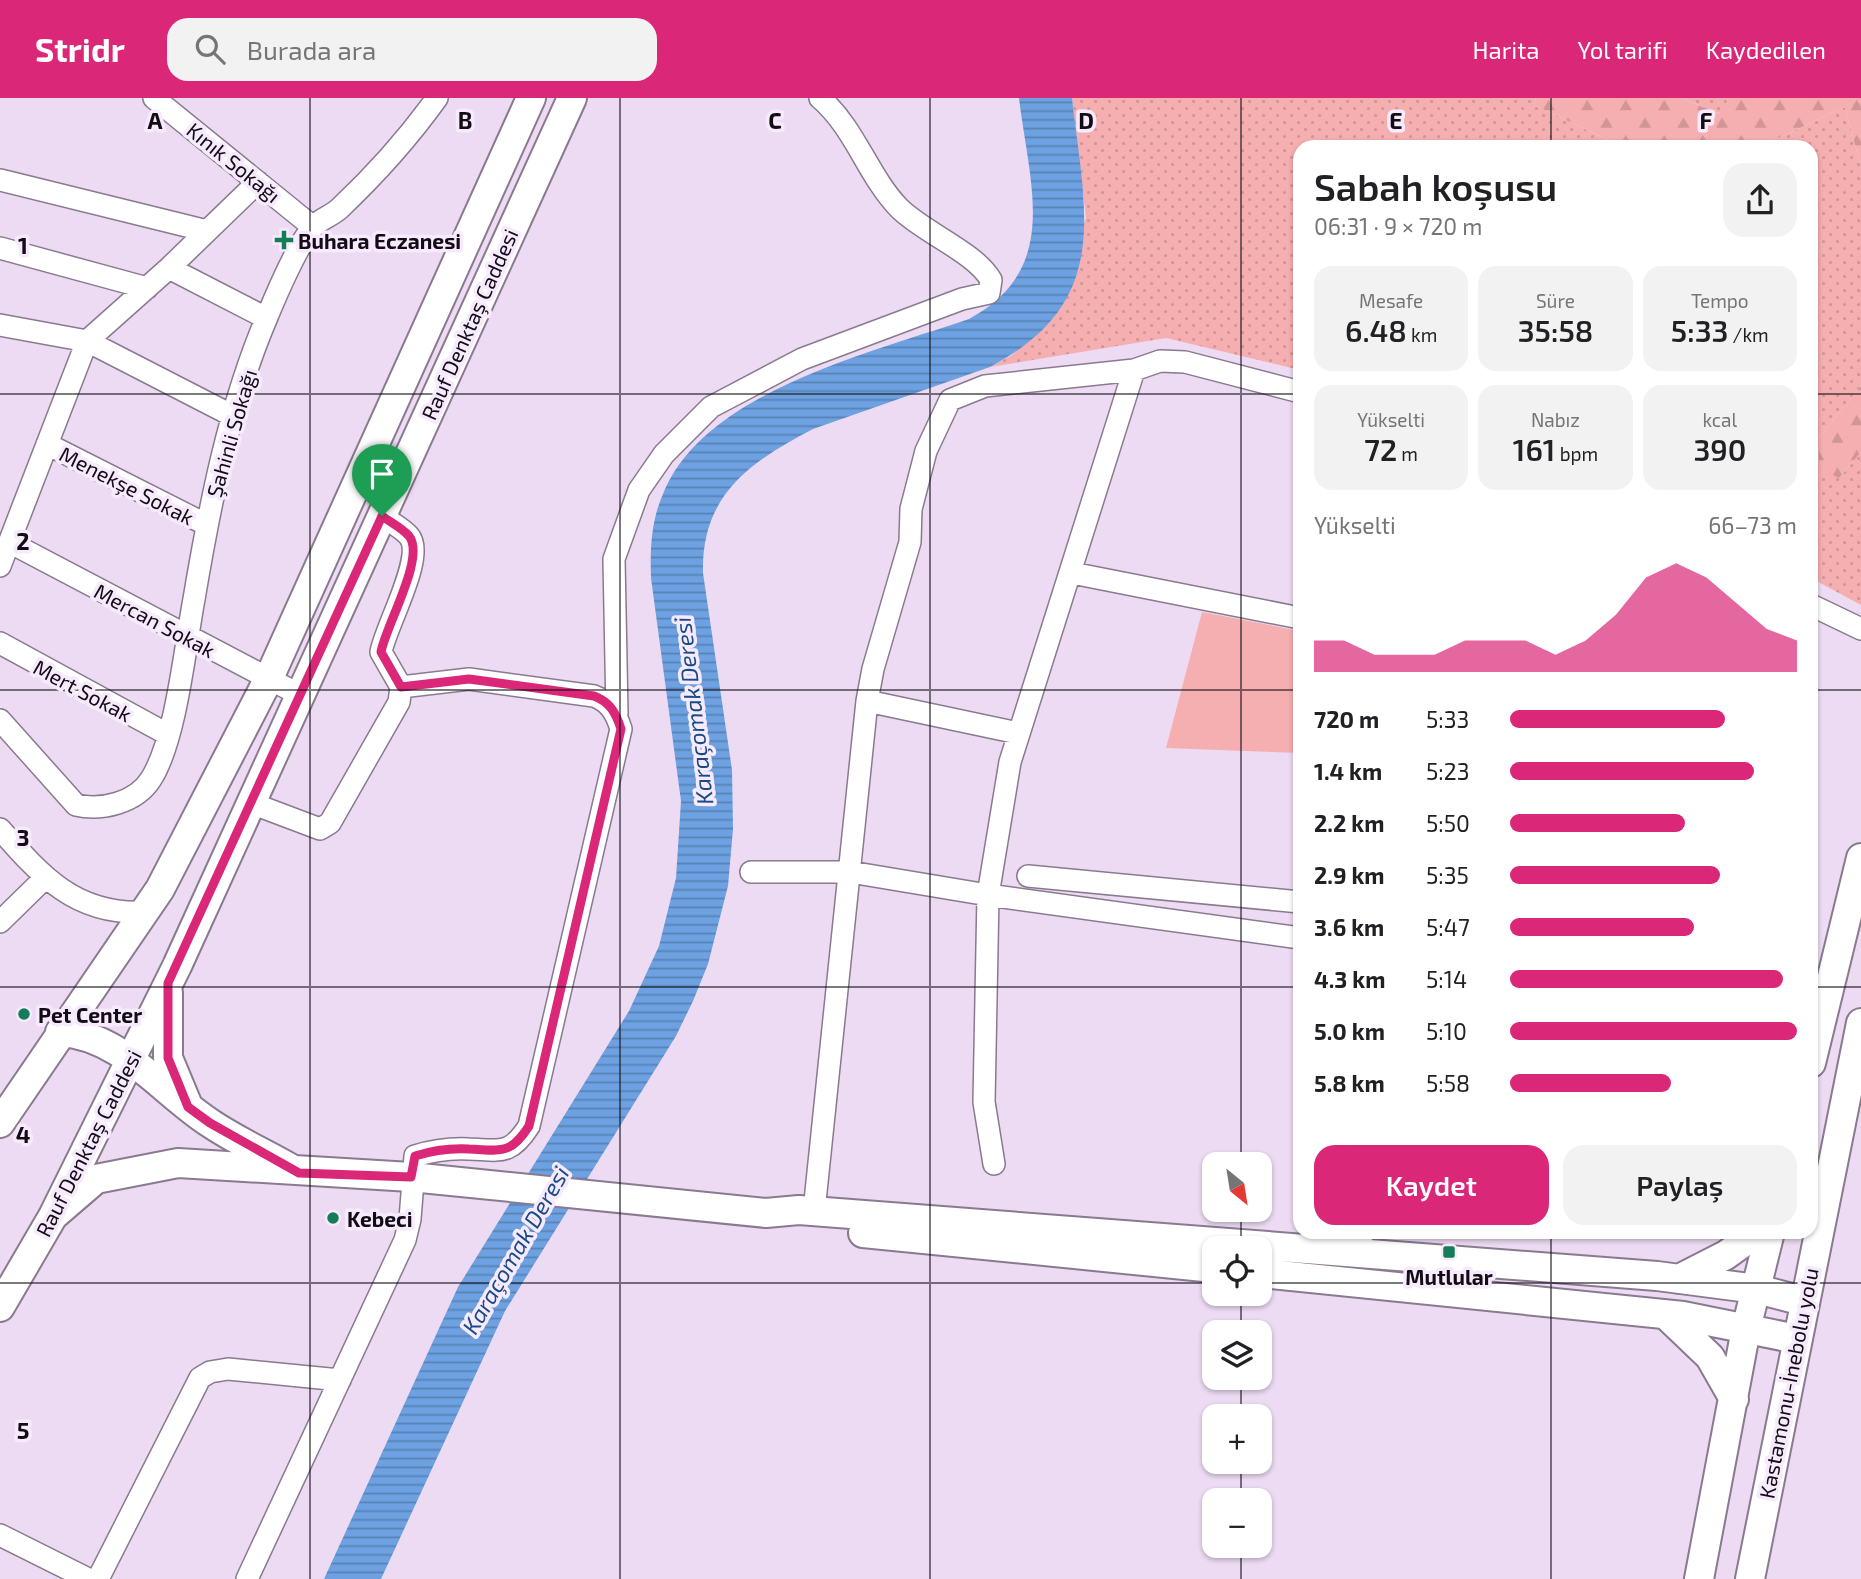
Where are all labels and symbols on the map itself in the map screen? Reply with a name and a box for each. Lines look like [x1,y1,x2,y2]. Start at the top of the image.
text: A [147,106,163,134]
text: B [458,106,472,134]
text: C [768,106,782,134]
text: D [1078,106,1094,134]
text: E [1389,106,1403,134]
text: F [1700,106,1713,134]
street label: Kınık Sokağı [182,117,286,207]
street label: Rauf Denktaş Caddesi [416,225,524,424]
place label: Buhara Eczanesi [298,228,461,253]
text: 1 [18,231,28,259]
marker: Buhara Eczanesi [276,232,292,248]
street label: Şahinli Sokağı [201,366,263,500]
street label: Menekşe Sokak [55,440,198,531]
pin [352,444,412,516]
text: 2 [16,527,30,555]
street label: Mercan Sokak [90,578,220,662]
water label: Karaçomak Deresi [668,615,719,807]
street label: Mert Sokak [30,654,137,726]
text: 3 [16,823,30,851]
place label: Pet Center [38,1002,142,1027]
marker: Pet Center [16,1006,32,1022]
street label: Rauf Denktaş Caddesi [30,1045,148,1242]
text: 4 [16,1120,30,1148]
north arrow [1202,1152,1272,1222]
water label: Karaçomak Deresi [456,1161,575,1339]
place label: Kebeci [347,1206,413,1231]
marker: Kebeci [325,1210,341,1226]
marker: Mutlular [1441,1244,1457,1260]
place label: Mutlular [1405,1264,1493,1289]
street label: Kastamonu-İnebolu yolu [1753,1266,1823,1500]
text: 5 [17,1416,29,1444]

